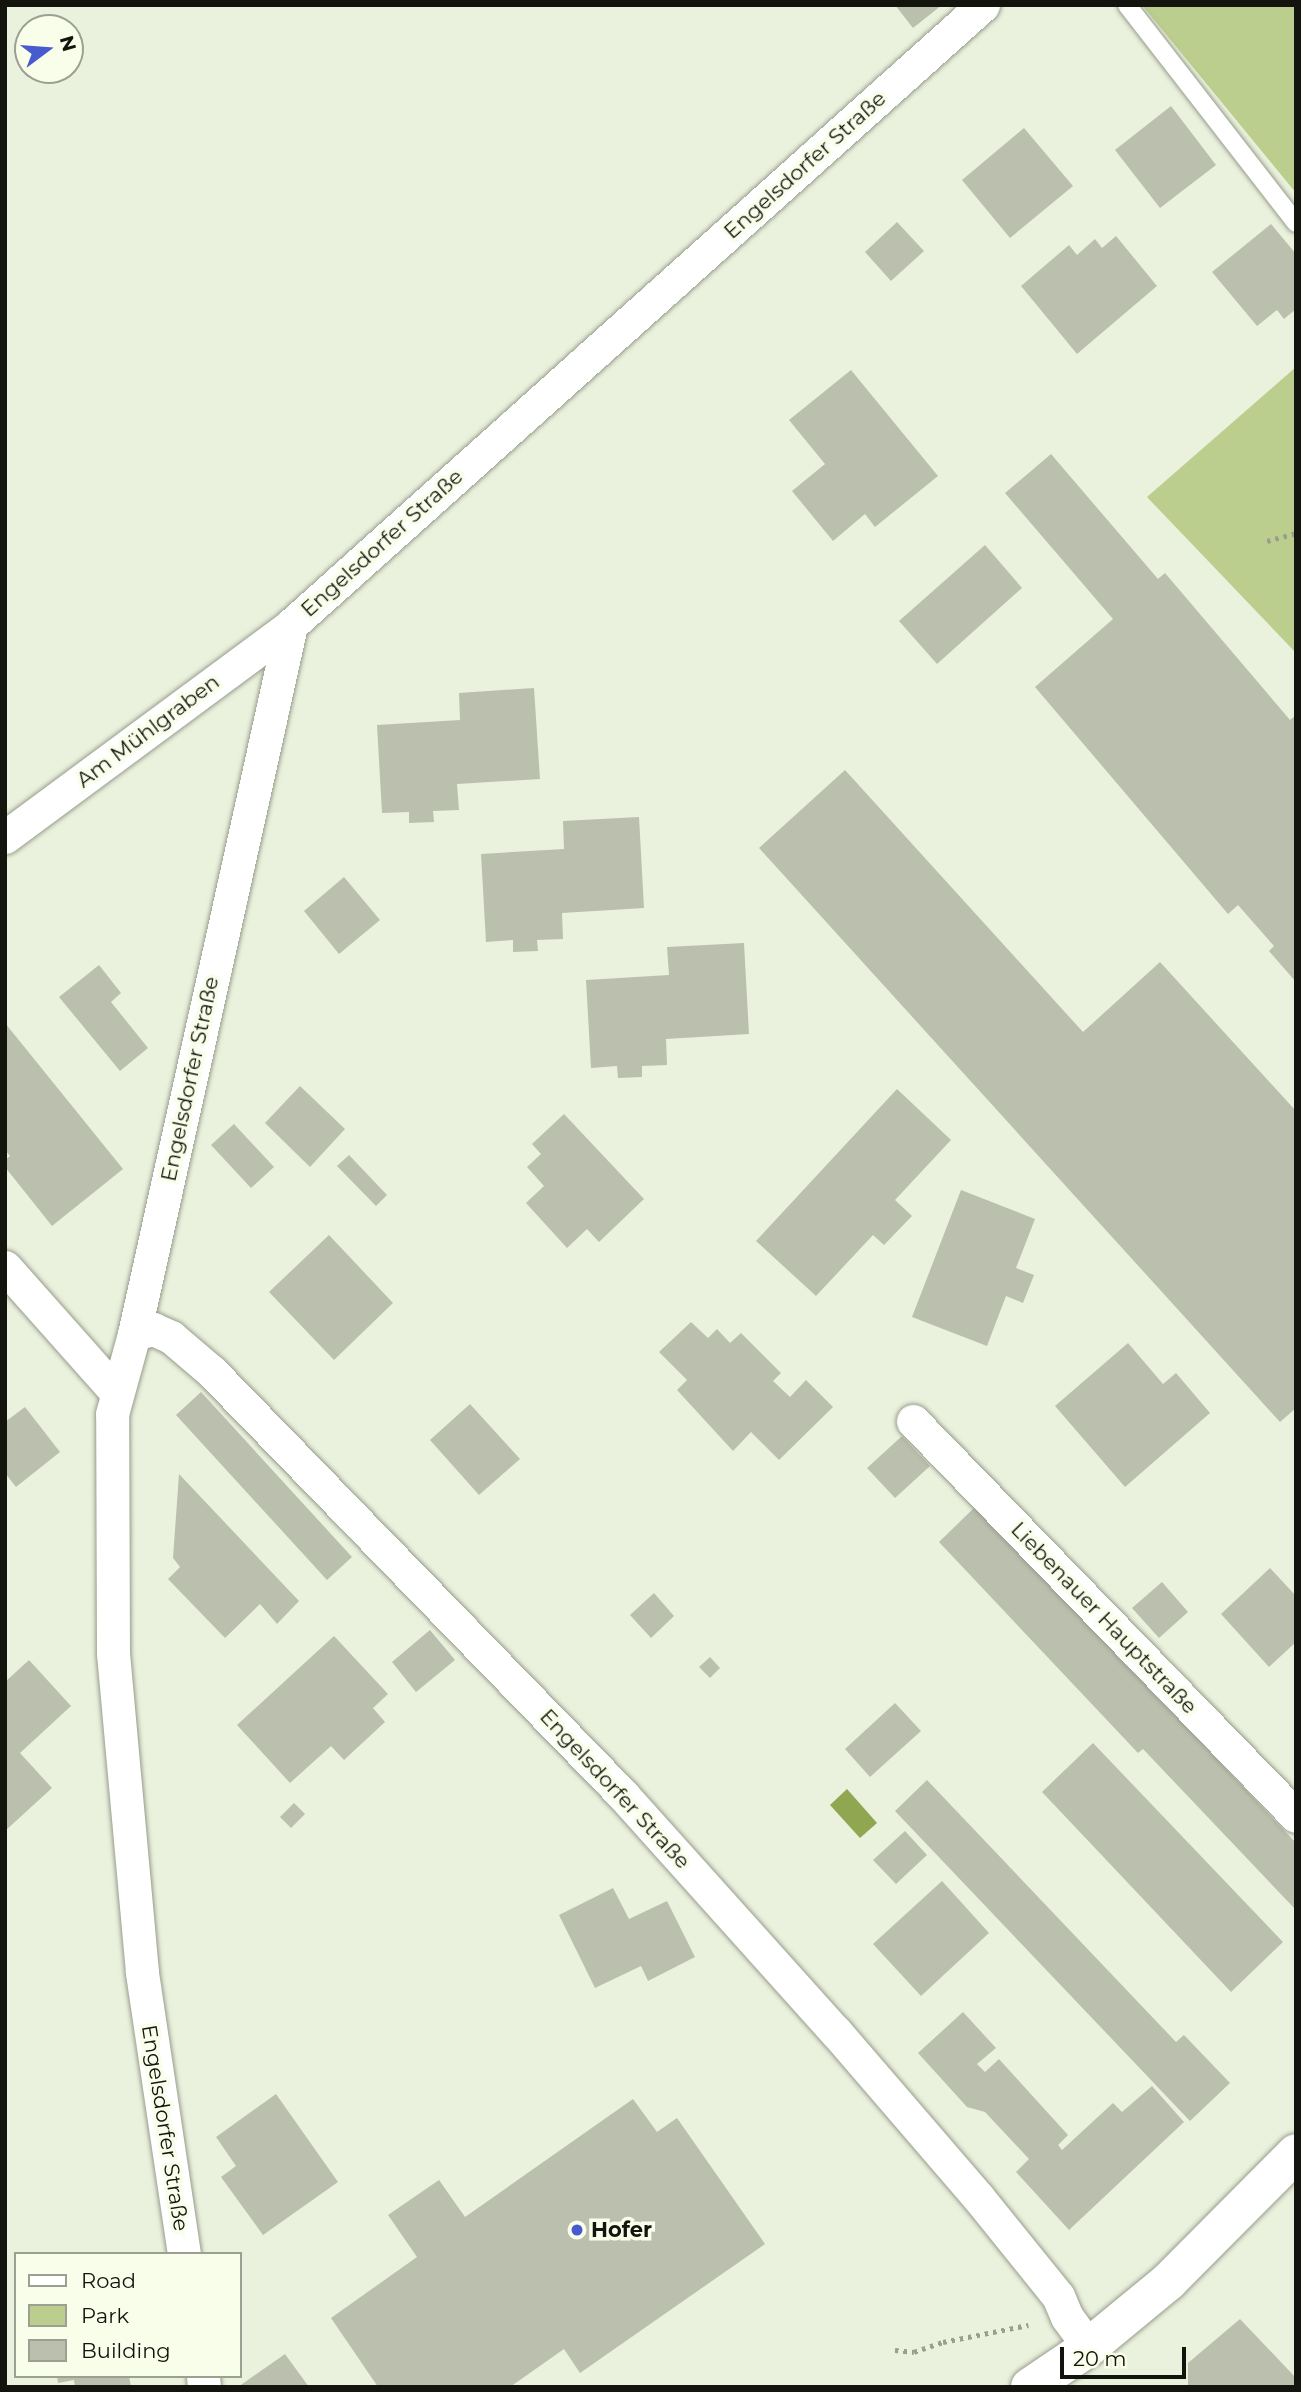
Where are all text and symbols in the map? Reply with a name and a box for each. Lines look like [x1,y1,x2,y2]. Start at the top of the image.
north arrow [14,14,84,84]
text: N [55,33,81,54]
street label: Engelsdorfer Straße [719,86,891,244]
street label: Engelsdorfer Straße [296,464,468,622]
street label: Am Mühlgraben [72,669,224,793]
street label: Engelsdorfer Straße [156,974,224,1184]
street label: Liebenauer Hauptstraße [1006,1517,1202,1719]
street label: Engelsdorfer Straße [535,1704,695,1874]
street label: Engelsdorfer Straße [136,2023,194,2233]
place label: Hofer [591,2217,652,2243]
marker: Hofer [569,2222,585,2238]
legend [14,2252,242,2378]
text: Road [81,2268,136,2293]
text: Park [81,2303,129,2328]
scale bar [1063,2332,1189,2376]
text: Building [81,2338,171,2363]
text: 20 m [1073,2346,1127,2371]

